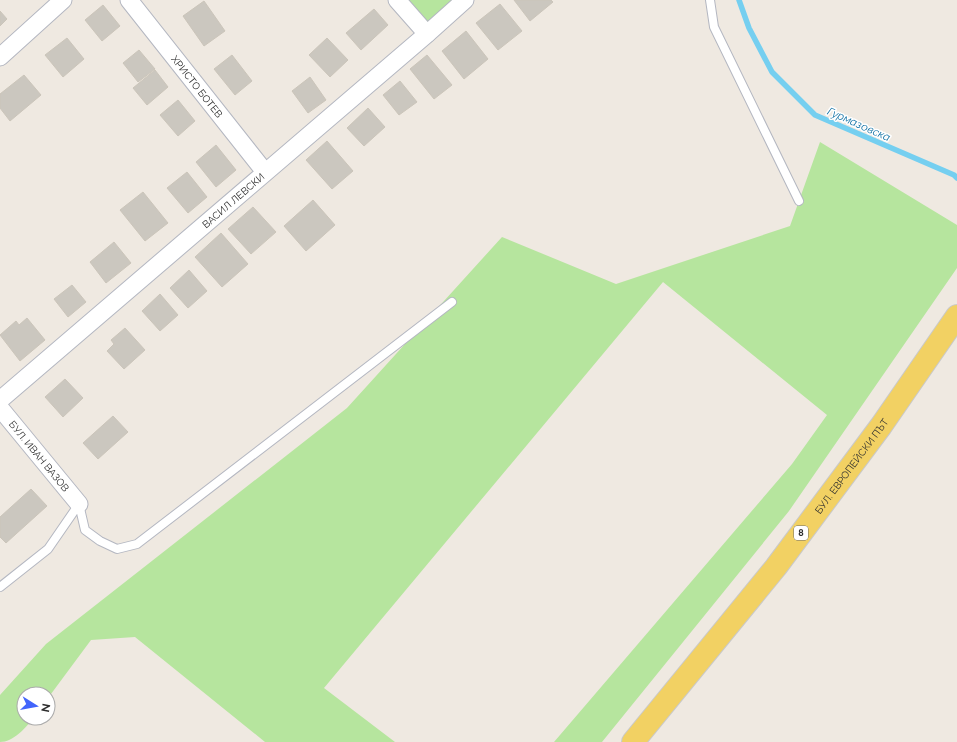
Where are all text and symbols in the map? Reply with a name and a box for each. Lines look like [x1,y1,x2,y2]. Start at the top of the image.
street label: ХРИСТО БОТЕВ [169,54,225,120]
water label: Гурмазовска [825,105,893,144]
street label: ВАСИЛ ЛЕВСКИ [200,171,267,230]
street label: БУЛ. ЕВРОПЕЙСКИ ПЪТ [813,417,891,516]
street label: БУЛ. ИВАН ВАЗОВ [7,419,71,494]
road number: 8 [794,526,808,540]
north arrow [16,686,56,726]
text: N [38,702,53,713]

